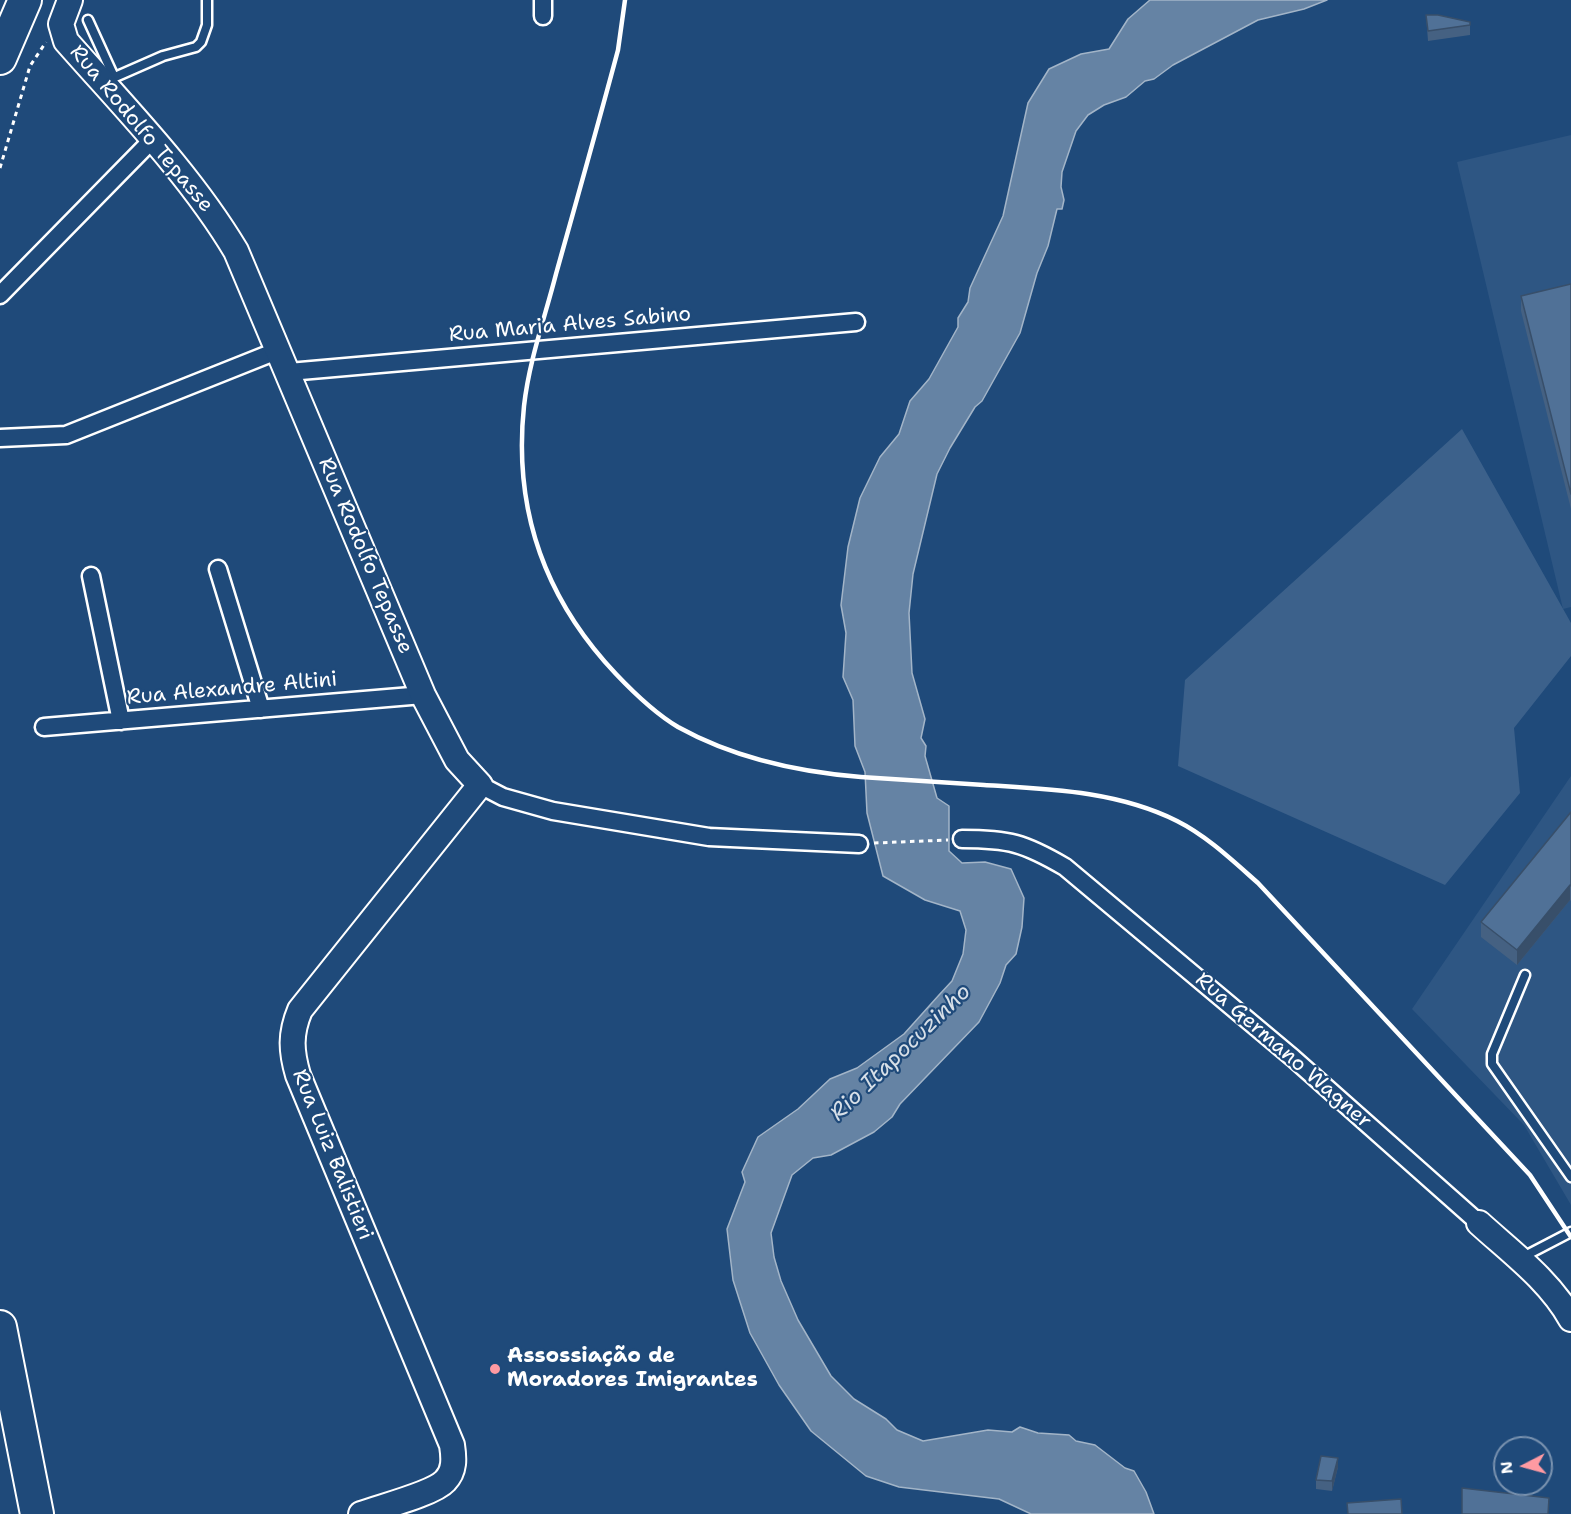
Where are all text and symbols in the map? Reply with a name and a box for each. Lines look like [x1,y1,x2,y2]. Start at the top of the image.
street label: Rua Rodolfo Tepasse [64,40,218,218]
street label: Rua Maria Alves Sabino [448,302,692,348]
street label: Rua Rodolfo Tepasse [312,454,418,658]
street label: Rua Alexandre Altini [126,667,338,711]
street label: Rua Germano Wagner [1190,968,1376,1134]
water label: Rio Itapocuzinho [825,979,977,1127]
street label: Rua Luiz Balistieri [286,1066,378,1244]
place label: Assossiação de Moradores Imigrantes [507,1344,758,1394]
marker: Assossiação de Moradores Imigrantes [488,1362,502,1376]
north arrow [1493,1436,1553,1496]
text: N [1495,1460,1518,1475]

